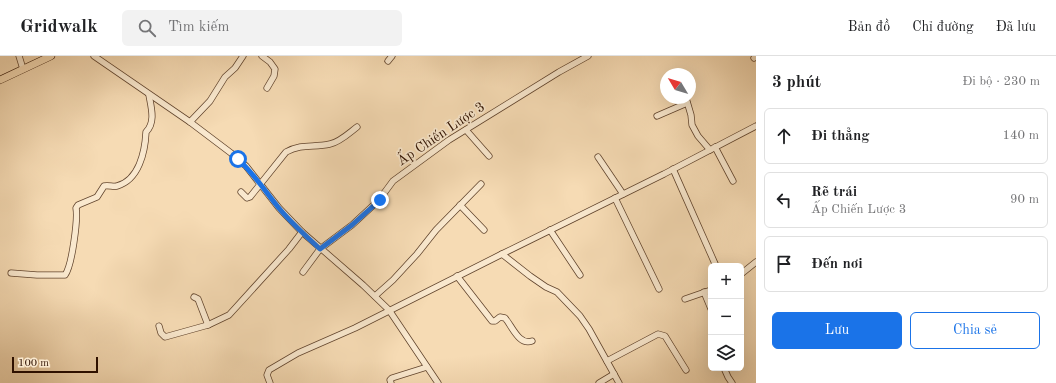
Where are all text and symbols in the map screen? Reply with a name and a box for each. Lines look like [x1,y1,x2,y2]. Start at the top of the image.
search box [122,10,402,46]
icon: search [136,17,158,39]
text: Gridwalk [20,18,98,37]
text: Tìm kiếm [168,20,229,35]
text: Bản đồ [848,20,890,34]
text: Chỉ đường [912,20,974,34]
text: Đã lưu [996,20,1036,34]
north arrow [660,68,696,104]
text: 3 phút [772,74,821,91]
text: Đi bộ · 230 m [962,75,1040,88]
street label: Ấp Chiến Lược 3 [392,95,487,168]
icon: ahead [773,125,795,147]
text: Đi thẳng [811,129,870,144]
text: 140 m [1002,129,1039,142]
route start [229,150,247,168]
text: Rẽ trái [811,185,857,200]
icon: left [773,189,795,211]
route end [371,191,389,209]
text: 90 m [1010,193,1039,206]
text: Ấp Chiến Lược 3 [811,203,906,216]
icon: arrive [773,253,795,275]
text: Đến nơi [811,257,863,272]
map controls [708,263,744,371]
button: + [708,263,744,299]
button: − [708,299,744,335]
button: Lưu [772,312,902,349]
button: Chia sẻ [910,312,1040,349]
button: layers [708,335,744,371]
scale bar [12,355,98,374]
text: 100 m [18,358,49,369]

